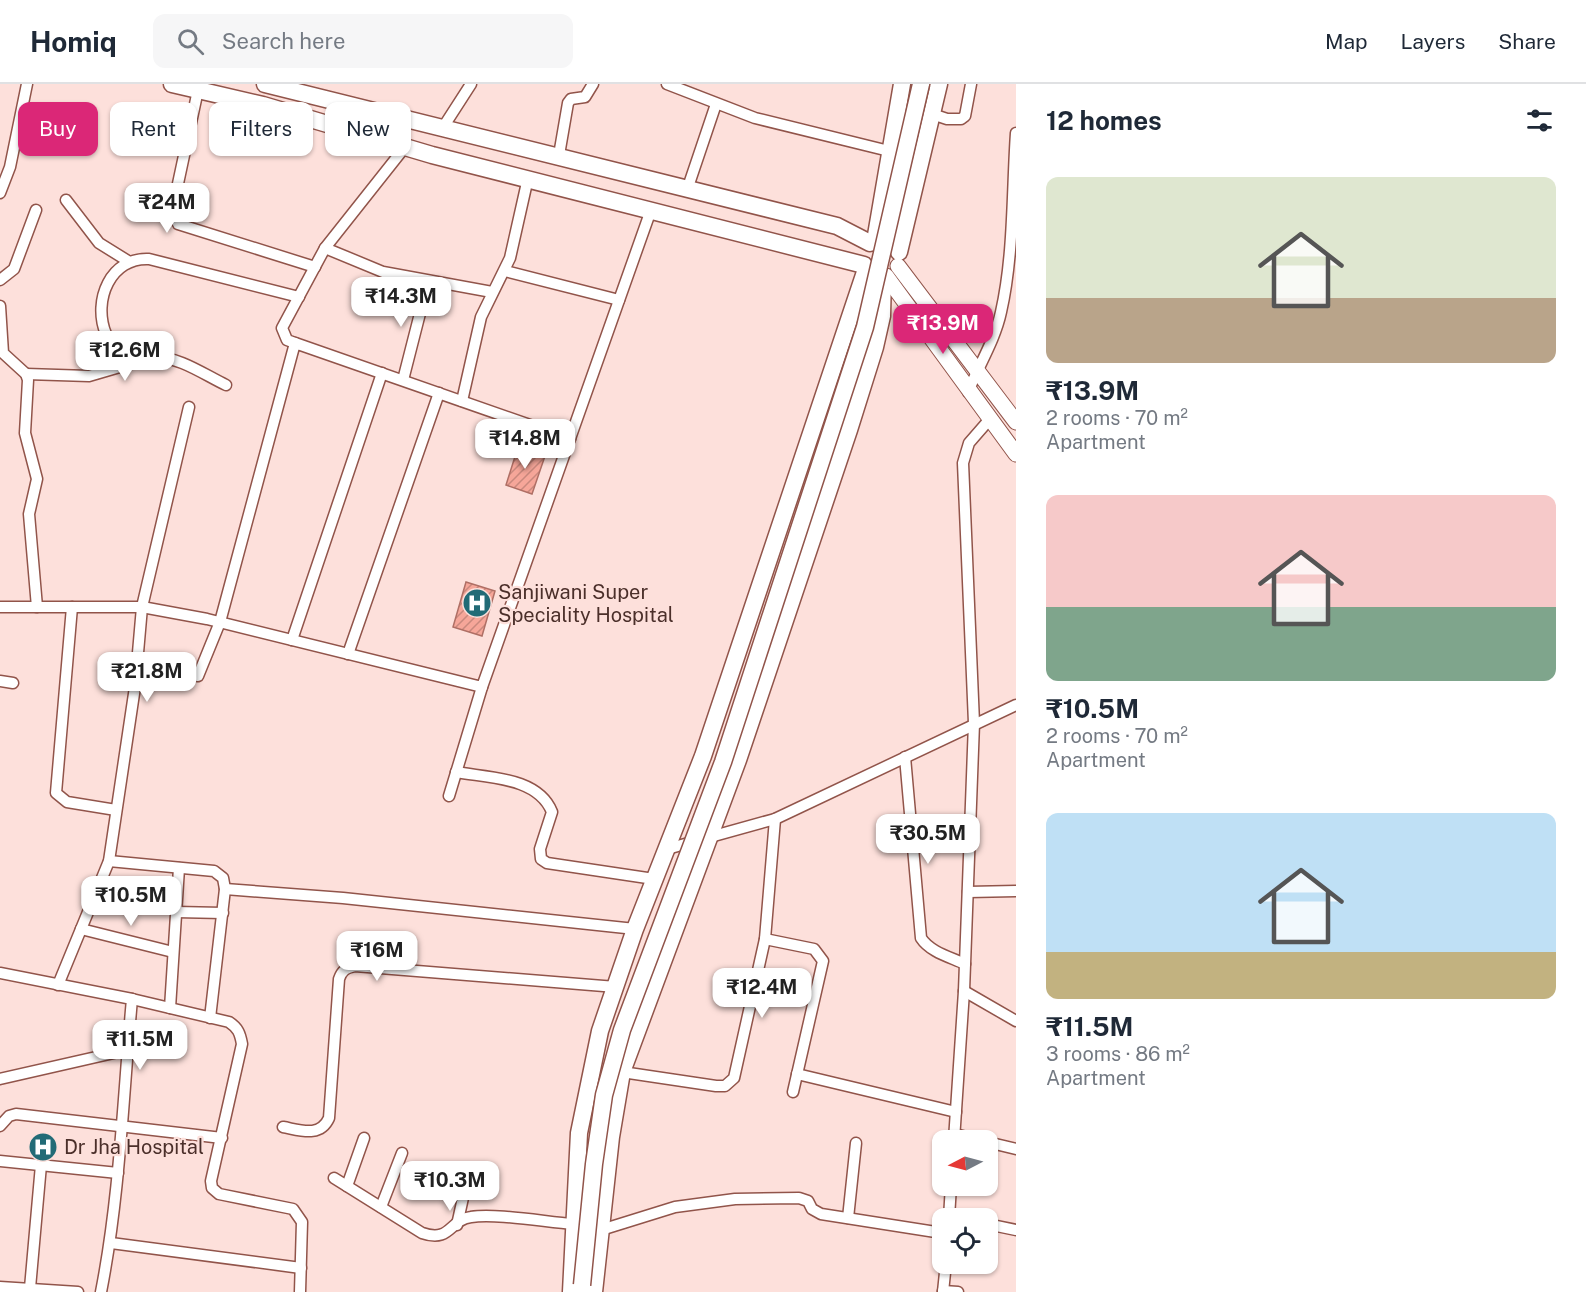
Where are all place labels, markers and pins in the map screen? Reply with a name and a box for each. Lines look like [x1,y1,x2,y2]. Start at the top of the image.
pin: ₹24M [131,183,203,234]
pin: ₹14.3M [352,277,450,328]
pin: ₹13.9M [894,304,992,355]
pin: ₹12.6M [76,331,174,382]
pin: ₹14.8M [476,419,574,470]
place label: Sanjiwani Super Speciality Hospital [498,580,674,627]
hospital icon: Sanjiwani Super Speciality Hospital [461,587,493,619]
pin: ₹21.8M [98,652,196,703]
pin: ₹30.5M [879,814,977,865]
pin: ₹10.5M [82,876,180,927]
pin: ₹16M [341,931,413,982]
pin: ₹12.4M [713,968,811,1019]
pin: ₹11.5M [91,1020,189,1071]
hospital icon: Dr Jha Hospital [27,1131,59,1163]
place label: Dr Jha Hospital [64,1135,204,1159]
pin: ₹10.3M [401,1161,499,1212]

